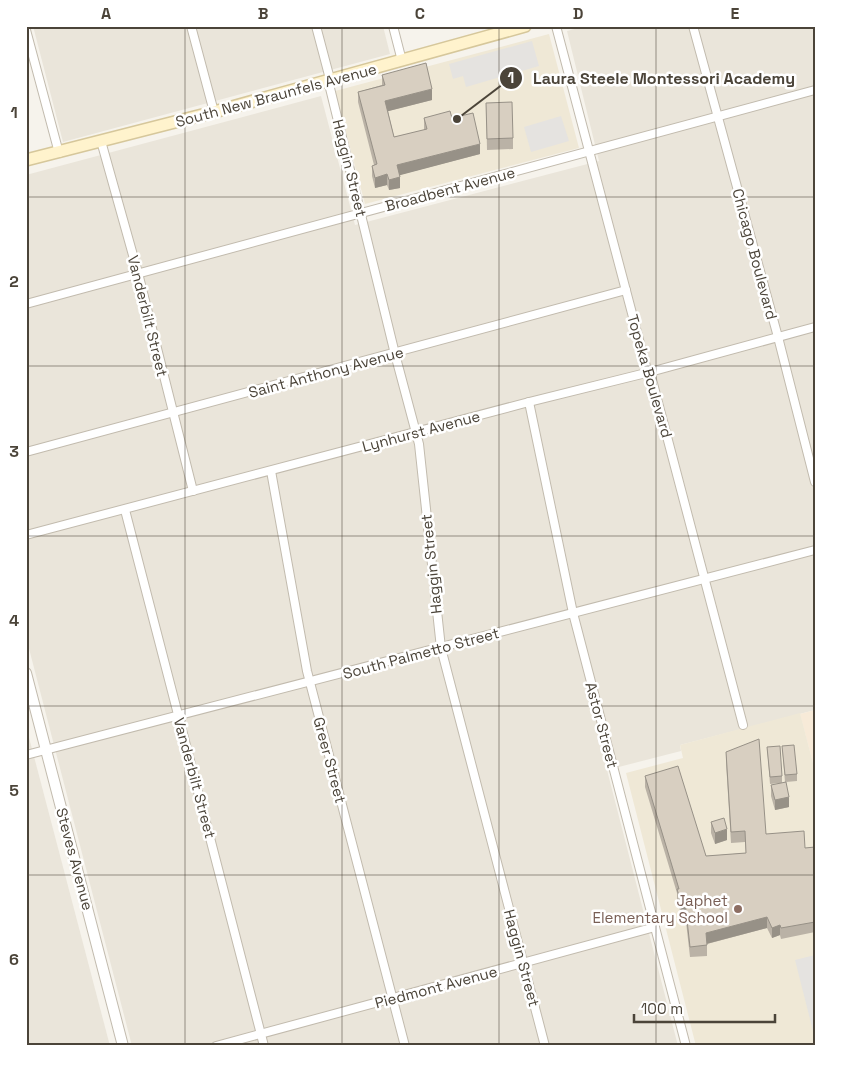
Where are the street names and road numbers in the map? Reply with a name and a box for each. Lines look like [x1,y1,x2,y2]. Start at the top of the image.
street label: South New Braunfels Avenue [173,59,379,131]
street label: Haggin Street [329,117,371,219]
street label: Broadbent Avenue [383,162,517,215]
street label: Chicago Boulevard [728,186,782,322]
street label: Vanderbilt Street [124,253,172,379]
street label: Topeka Boulevard [623,312,677,440]
street label: Saint Anthony Avenue [246,342,406,402]
street label: Lynhurst Avenue [360,406,482,456]
street label: Haggin Street [416,513,446,615]
street label: South Palmetto Street [341,623,501,683]
street label: Astor Street [581,680,623,770]
street label: Vanderbilt Street [170,715,220,841]
street label: Greer Street [309,715,351,805]
street label: Steves Avenue [52,806,98,913]
street label: Haggin Street [500,907,544,1009]
street label: Piedmont Avenue [373,961,499,1012]

